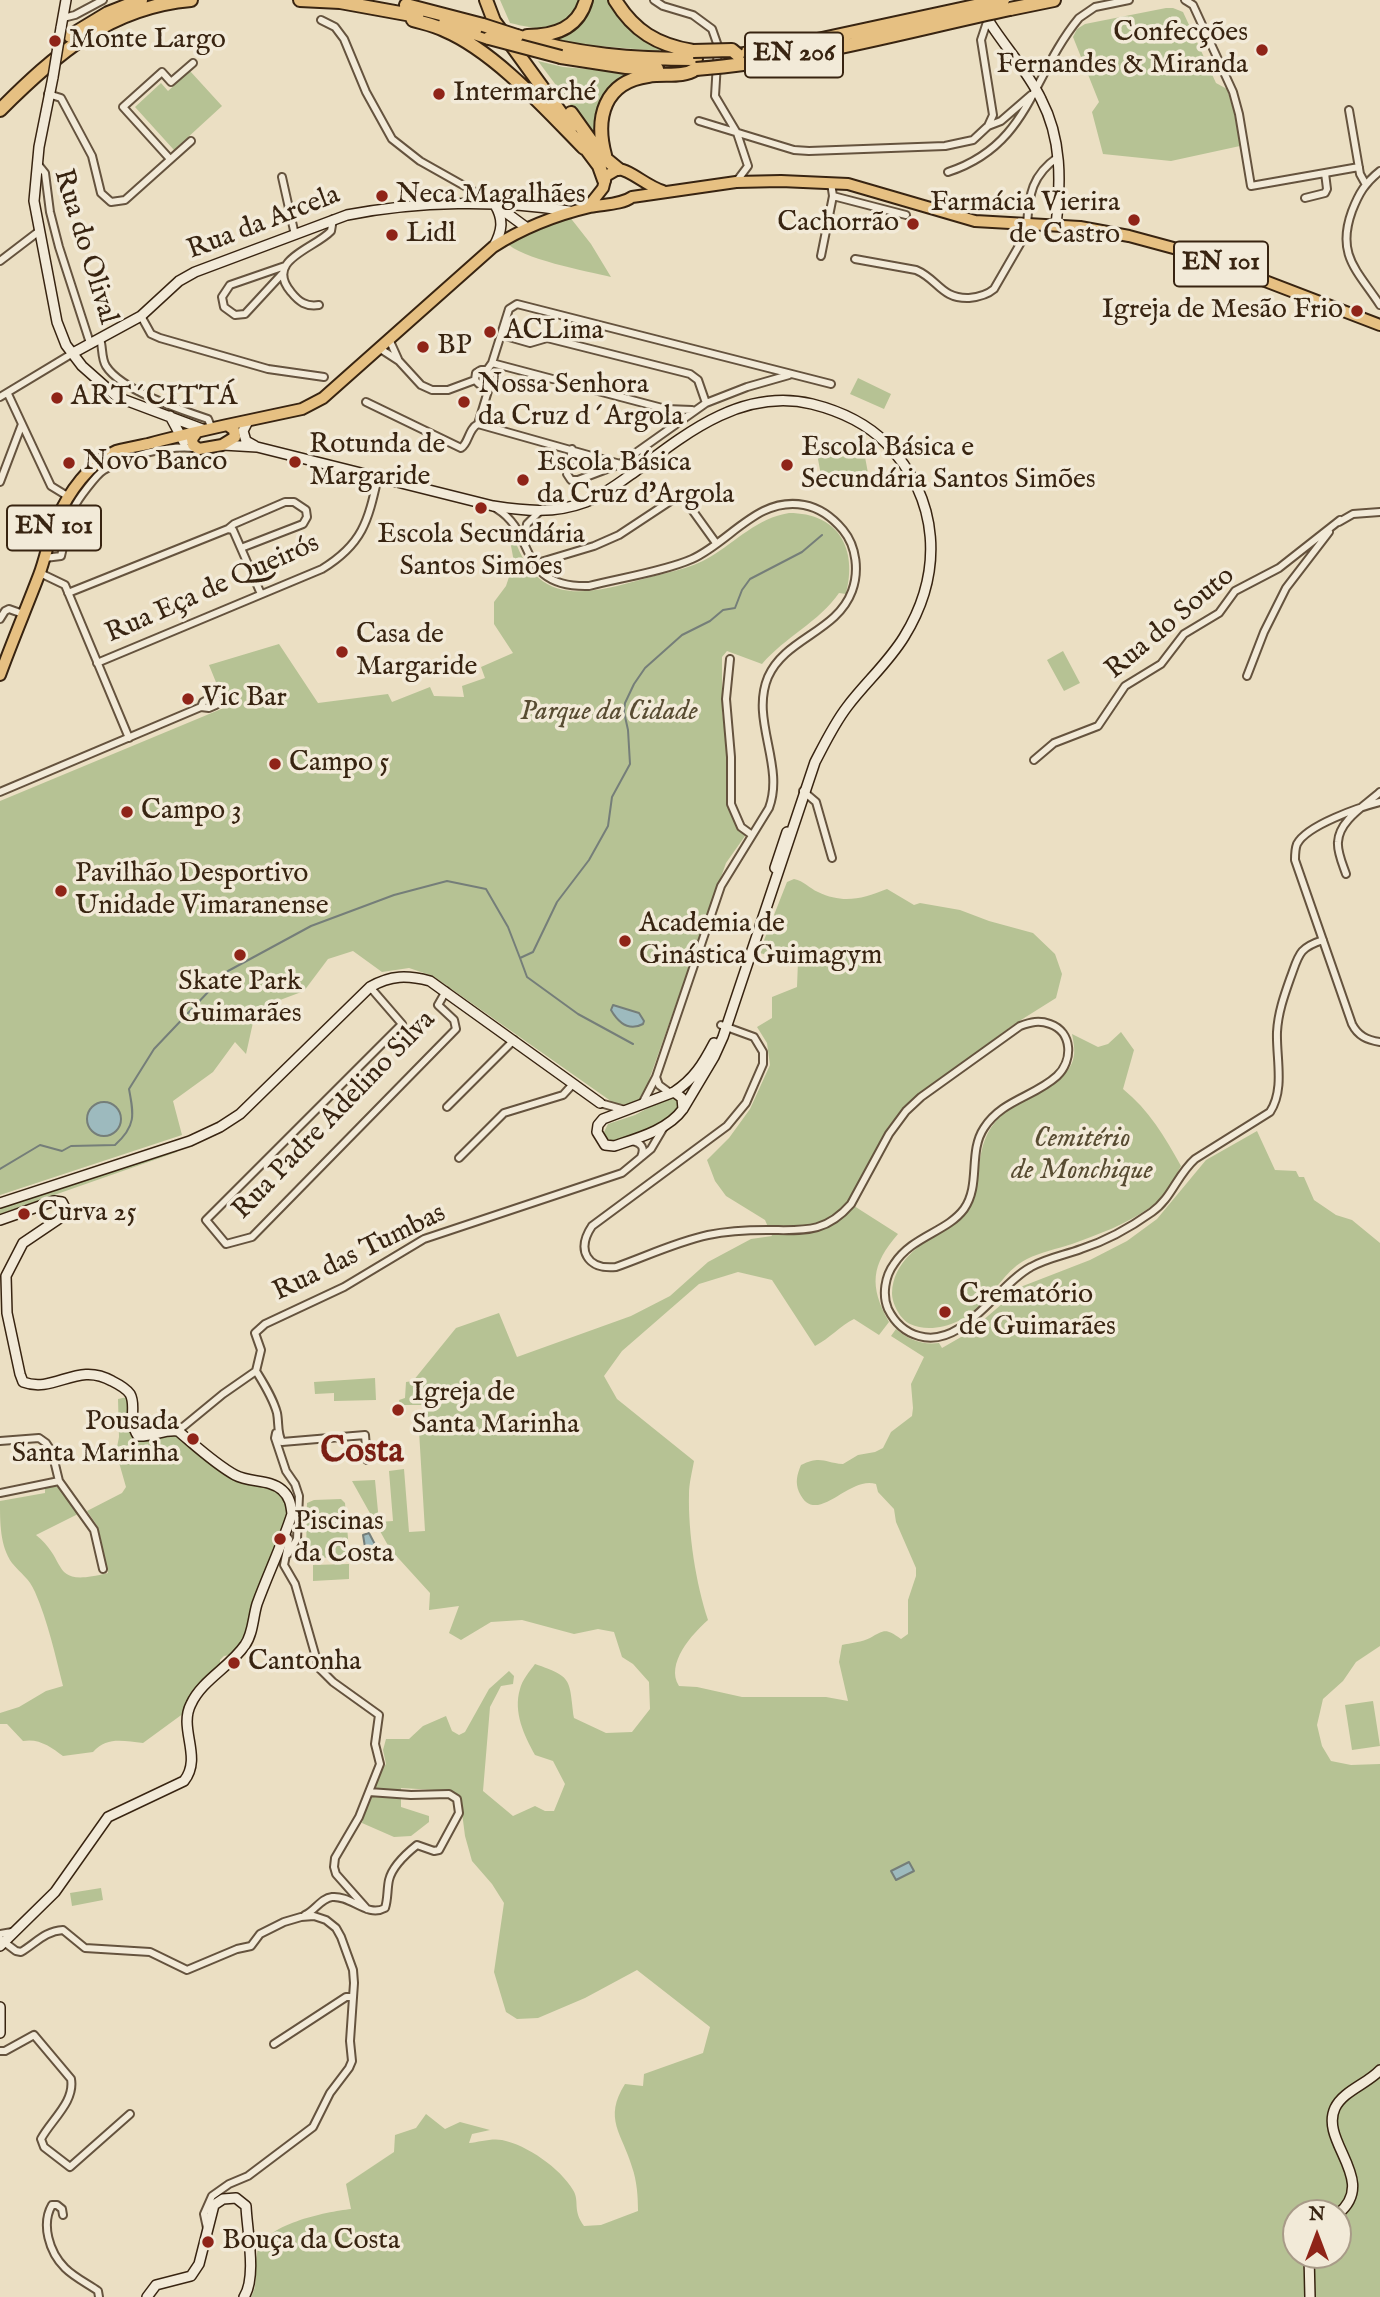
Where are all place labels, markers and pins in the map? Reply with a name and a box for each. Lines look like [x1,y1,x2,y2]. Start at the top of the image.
place label: Confecções Fernandes & Miranda [996,17,1248,83]
place label: Monte Largo [69,24,226,58]
marker: Monte Largo [47,33,63,49]
marker: Confecções Fernandes & Miranda [1254,42,1270,58]
place label: Intermarché [453,77,596,111]
marker: Intermarché [431,86,447,102]
place label: Neca Magalhães [396,179,586,213]
place label: Farmácia Vierira de Castro [930,187,1120,253]
marker: Neca Magalhães [374,188,390,204]
place label: Cachorrão [777,207,899,241]
marker: Farmácia Vierira de Castro [1126,212,1142,228]
marker: Cachorrão [905,216,921,232]
place label: Lidl [406,218,456,252]
marker: Lidl [384,227,400,243]
place label: Igreja de Mesão Frio [1102,294,1343,328]
marker: Igreja de Mesão Frio [1349,303,1365,319]
place label: ACLima [504,315,604,349]
marker: ACLima [482,324,498,340]
place label: BP [437,330,472,364]
marker: BP [415,339,431,355]
place label: Nossa Senhora da Cruz d´Argola [478,369,684,435]
place label: ART´CITTÁ [71,381,237,415]
marker: ART´CITTÁ [49,390,65,406]
marker: Nossa Senhora da Cruz d´Argola [456,394,472,410]
place label: Rotunda de Margaride [309,429,445,495]
place label: Escola Básica e Secundária Santos Simões [801,432,1096,498]
place label: Novo Banco [83,446,227,480]
place label: Escola Básica da Cruz d'Argola [537,447,734,513]
marker: Rotunda de Margaride [287,454,303,470]
marker: Novo Banco [61,455,77,471]
marker: Escola Básica e Secundária Santos Simões [779,457,795,473]
marker: Escola Básica da Cruz d'Argola [515,472,531,488]
marker: Escola Secundária Santos Simões [473,500,489,516]
place label: Escola Secundária Santos Simões [377,519,585,585]
place label: Casa de Margaride [356,619,477,685]
marker: Casa de Margaride [334,644,350,660]
place label: Vic Bar [202,682,287,716]
marker: Vic Bar [180,691,196,707]
place label: Campo 5 [289,747,389,781]
marker: Campo 5 [267,756,283,772]
place label: Campo 3 [141,795,242,829]
marker: Campo 3 [119,804,135,820]
place label: Pavilhão Desportivo Unidade Vimaranense [75,858,328,924]
marker: Pavilhão Desportivo Unidade Vimaranense [53,883,69,899]
place label: Academia de Ginástica Guimagym [639,908,882,974]
marker: Academia de Ginástica Guimagym [617,933,633,949]
marker: Skate Park Guimarães [232,947,248,963]
place label: Skate Park Guimarães [178,966,302,1032]
place label: Curva 25 [38,1197,137,1231]
marker: Curva 25 [16,1206,32,1222]
place label: Crematório de Guimarães [959,1279,1116,1345]
marker: Crematório de Guimarães [937,1304,953,1320]
place label: Igreja de Santa Marinha [412,1377,579,1443]
marker: Igreja de Santa Marinha [390,1402,406,1418]
place label: Pousada Santa Marinha [12,1406,179,1472]
marker: Pousada Santa Marinha [185,1431,201,1447]
place label: Piscinas da Costa [294,1506,394,1572]
marker: Piscinas da Costa [272,1531,288,1547]
place label: Cantonha [248,1646,361,1680]
marker: Cantonha [226,1655,242,1671]
place label: Bouça da Costa [222,2225,400,2259]
marker: Bouça da Costa [200,2234,216,2250]

